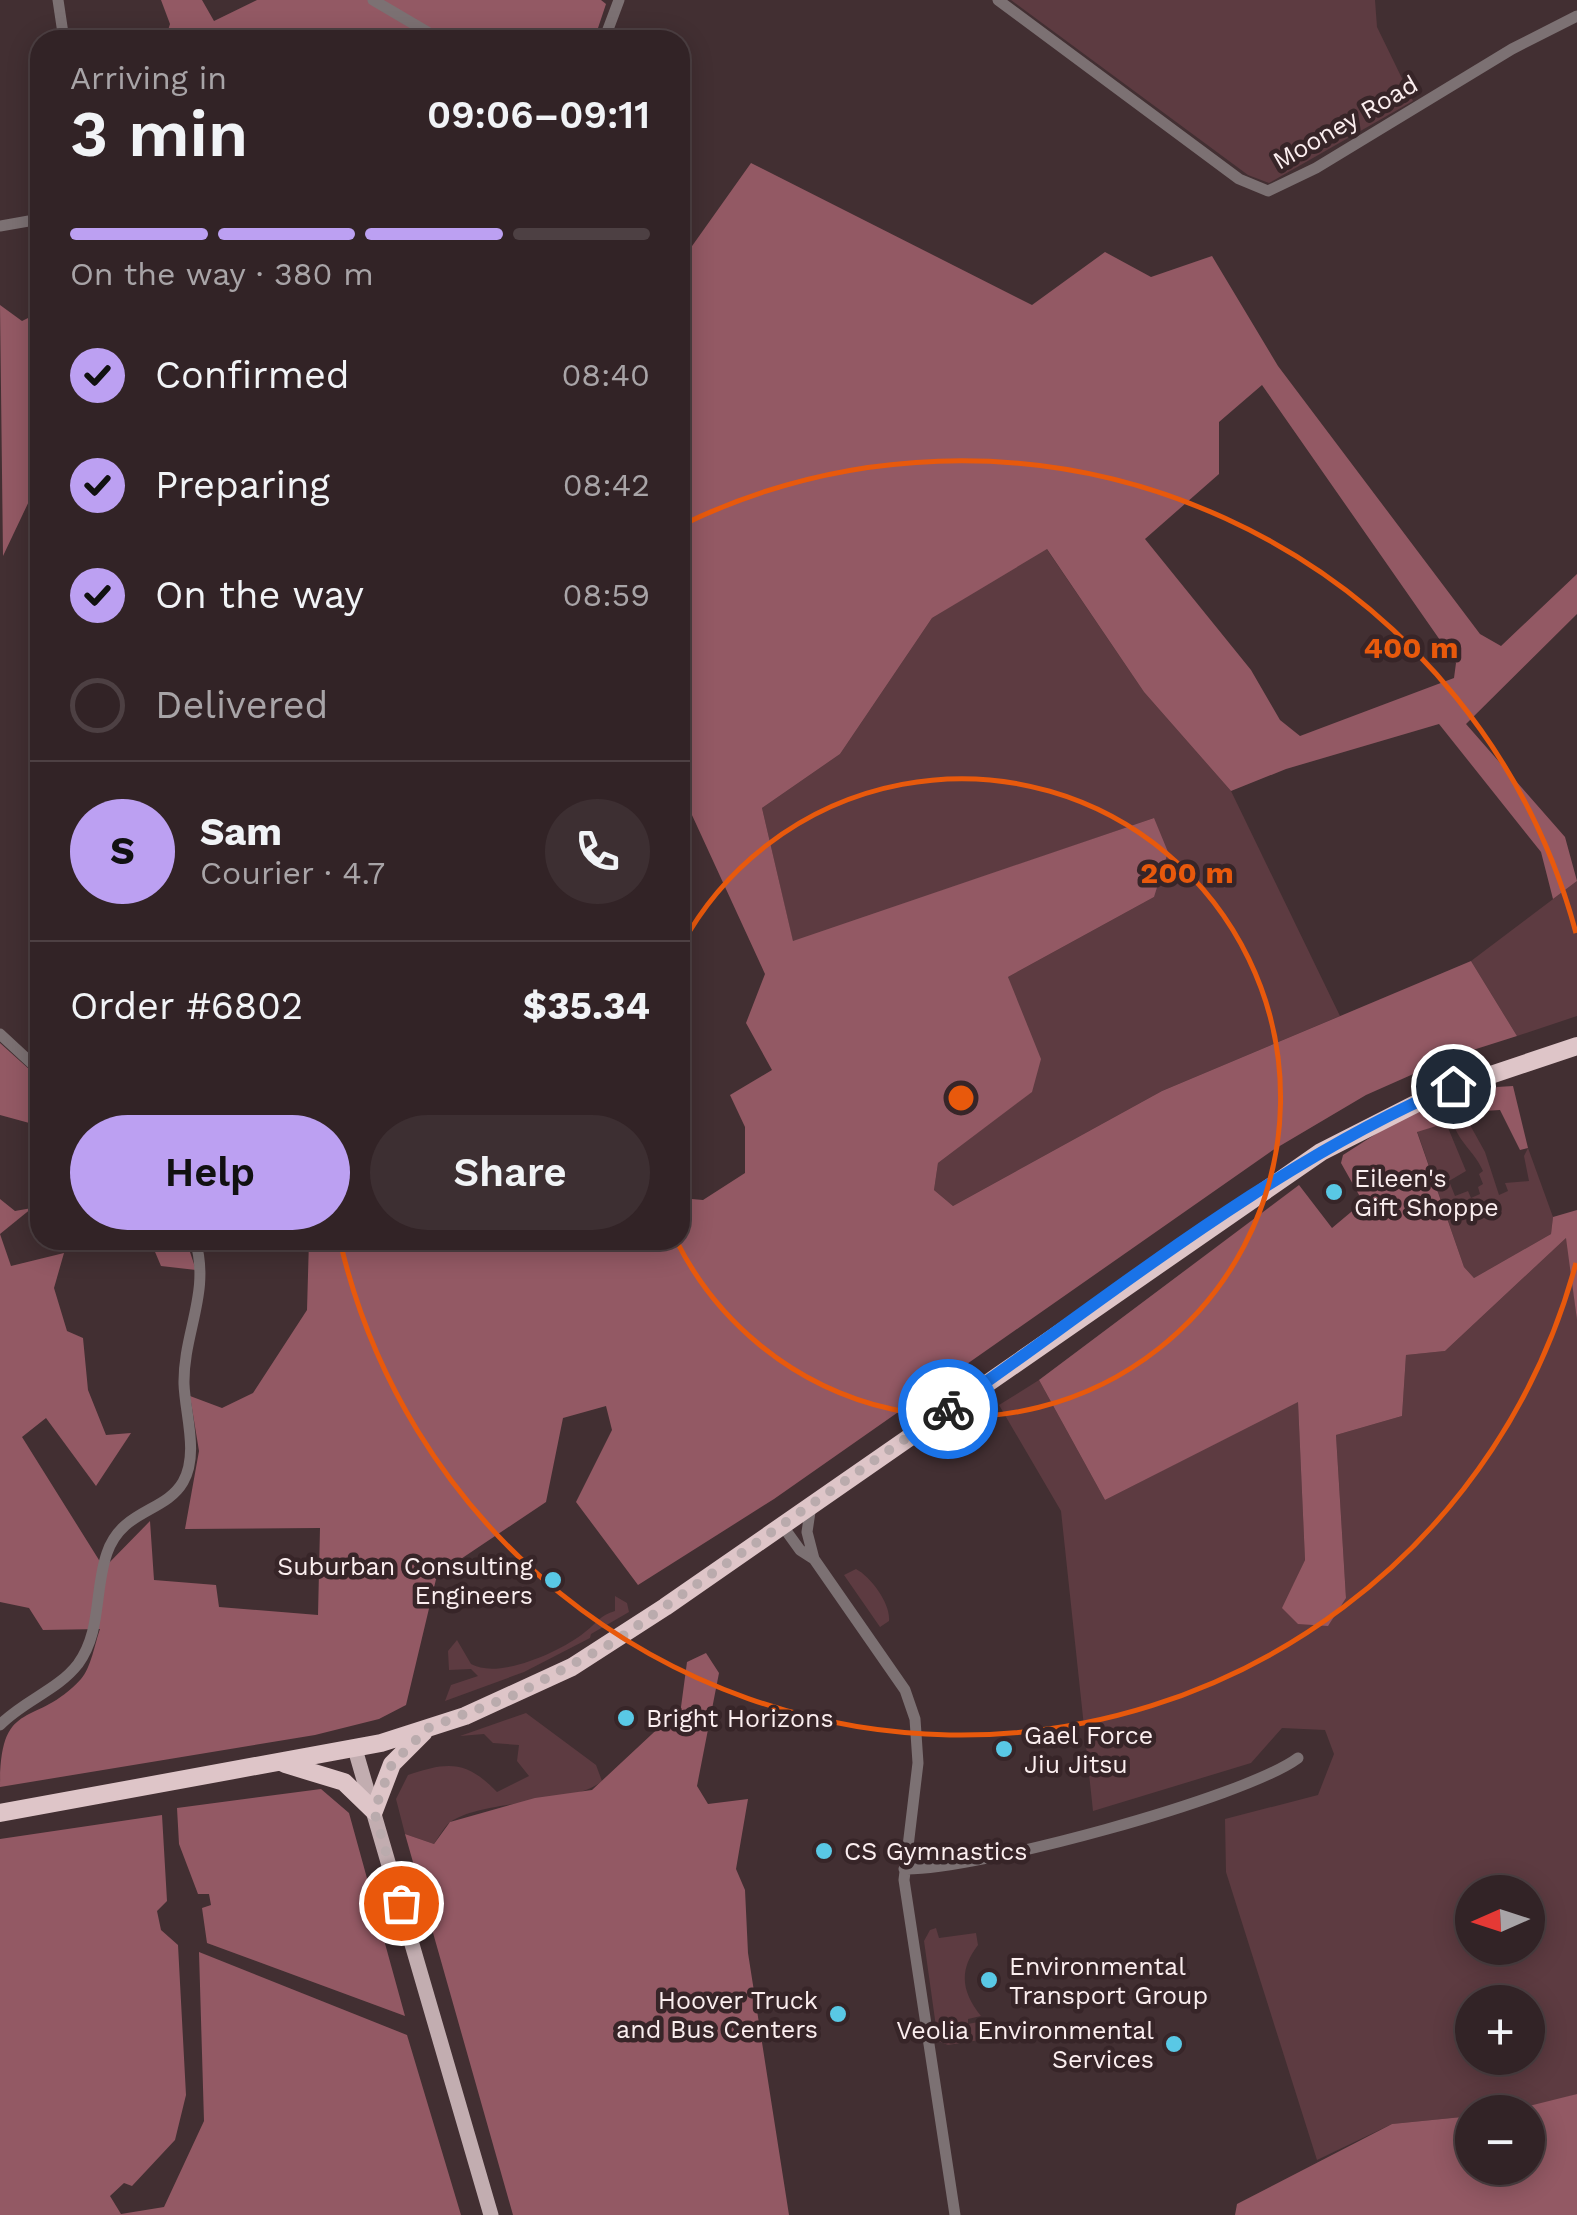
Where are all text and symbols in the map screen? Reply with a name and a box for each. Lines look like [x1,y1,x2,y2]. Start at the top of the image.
text: Arriving in [70,59,227,97]
street label: Mooney Road [1268,69,1423,176]
text: 09:06–09:11 [427,93,650,137]
text: 3 min [70,96,248,172]
text: On the way · 380 m [70,255,374,293]
icon: check [70,348,125,403]
text: Confirmed [155,353,350,397]
text: 08:40 [561,356,650,394]
icon: check [70,458,125,513]
text: Preparing [155,463,330,507]
text: 08:42 [563,466,650,504]
icon: check [70,568,125,623]
text: On the way [155,573,364,617]
text: 08:59 [563,576,650,614]
text: 400 m [1364,630,1458,665]
text: Delivered [155,683,328,727]
button: phone [545,799,650,904]
text: Sam [200,810,282,854]
text: S [110,829,135,873]
text: Courier · 4.7 [200,854,385,892]
text: 200 m [1140,855,1234,890]
text: Order #6802 [70,984,303,1028]
text: $35.34 [523,984,650,1028]
pin [1411,1044,1496,1129]
icon: home [1426,1059,1481,1114]
centre of rings [943,1080,979,1116]
button: Help [70,1115,350,1230]
button: Share [370,1115,650,1230]
place label: Eileen's Gift Shoppe [1354,1164,1499,1222]
marker: Eileen's Gift Shoppe [1323,1181,1345,1203]
courier [898,1359,998,1459]
icon: bike [921,1382,976,1437]
place label: Suburban Consulting Engineers [277,1552,534,1610]
marker: Suburban Consulting Engineers [542,1569,564,1591]
place label: Bright Horizons [646,1704,834,1733]
marker: Bright Horizons [615,1707,637,1729]
place label: Gael Force Jiu Jitsu [1024,1721,1153,1779]
marker: Gael Force Jiu Jitsu [993,1738,1015,1760]
place label: CS Gymnastics [844,1837,1027,1866]
marker: CS Gymnastics [813,1840,835,1862]
pin [359,1861,444,1946]
north arrow [1455,1875,1545,1965]
map controls [1455,1875,1545,2185]
icon: bag [374,1876,429,1931]
place label: Environmental Transport Group [1009,1952,1208,2010]
marker: Environmental Transport Group [978,1969,1000,1991]
button: + [1455,1985,1545,2075]
place label: Hoover Truck and Bus Centers [616,1986,818,2044]
marker: Hoover Truck and Bus Centers [827,2003,849,2025]
place label: Veolia Environmental Services [896,2016,1154,2074]
marker: Veolia Environmental Services [1163,2033,1185,2055]
button: − [1455,2095,1545,2185]

